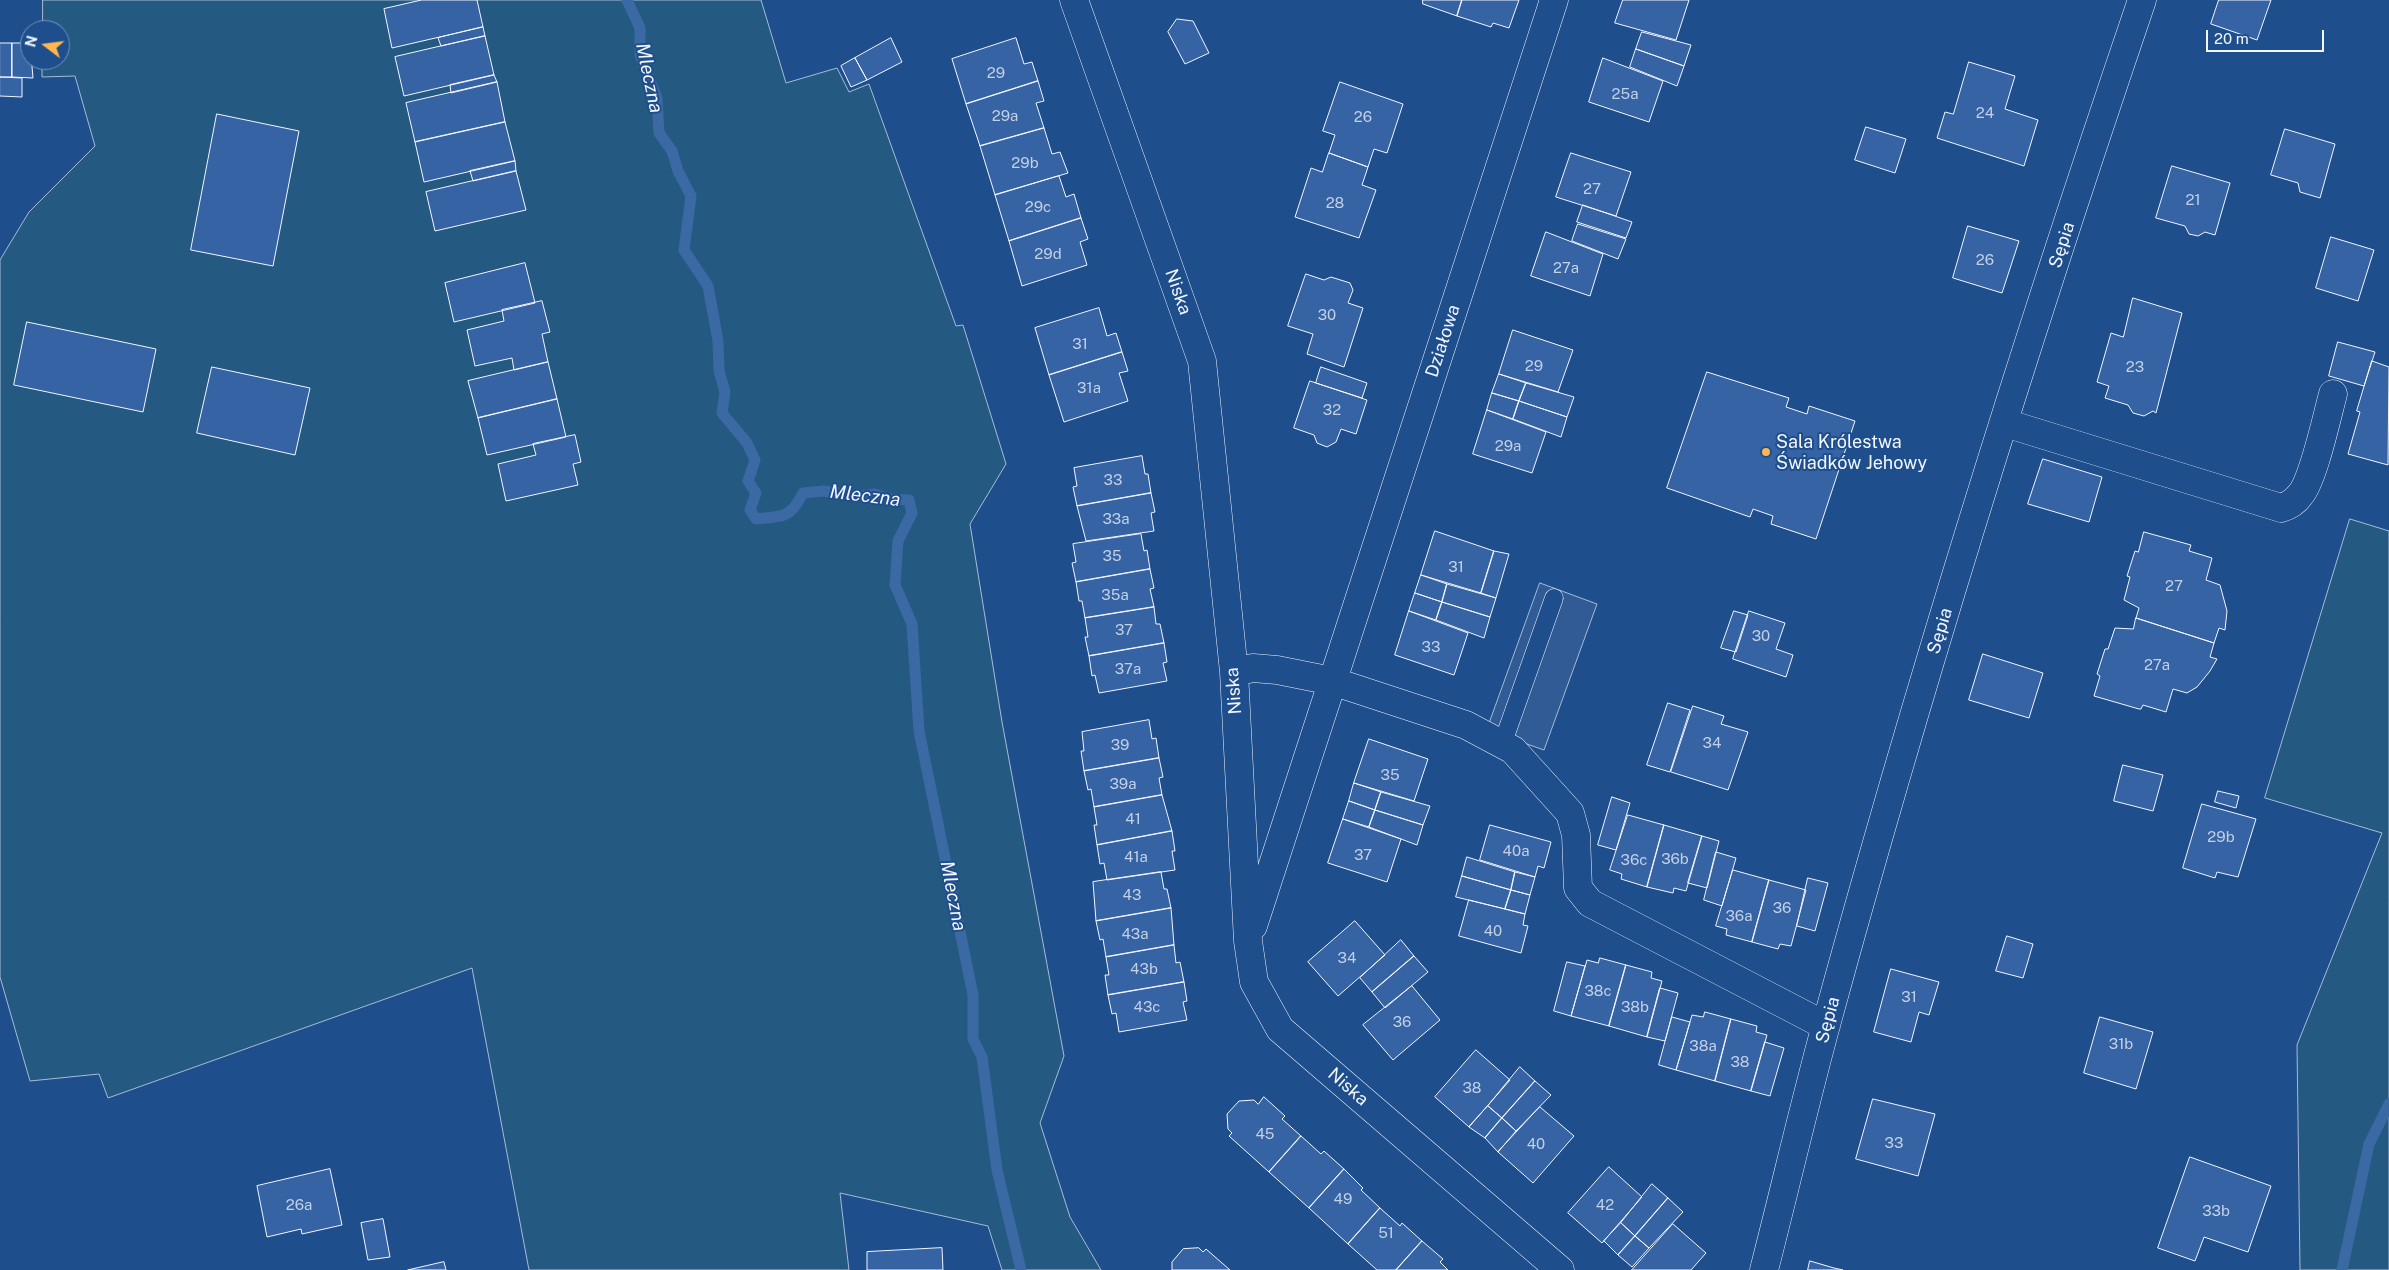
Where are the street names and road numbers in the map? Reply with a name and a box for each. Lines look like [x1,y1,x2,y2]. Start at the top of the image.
street label: Sępia [2044,219,2080,271]
street label: Niska [1160,266,1196,318]
street label: Działowa [1421,302,1465,380]
street label: Sępia [1923,605,1957,657]
street label: Niska [1222,667,1246,715]
street label: Sępia [1811,994,1845,1046]
street label: Niska [1323,1063,1373,1111]

